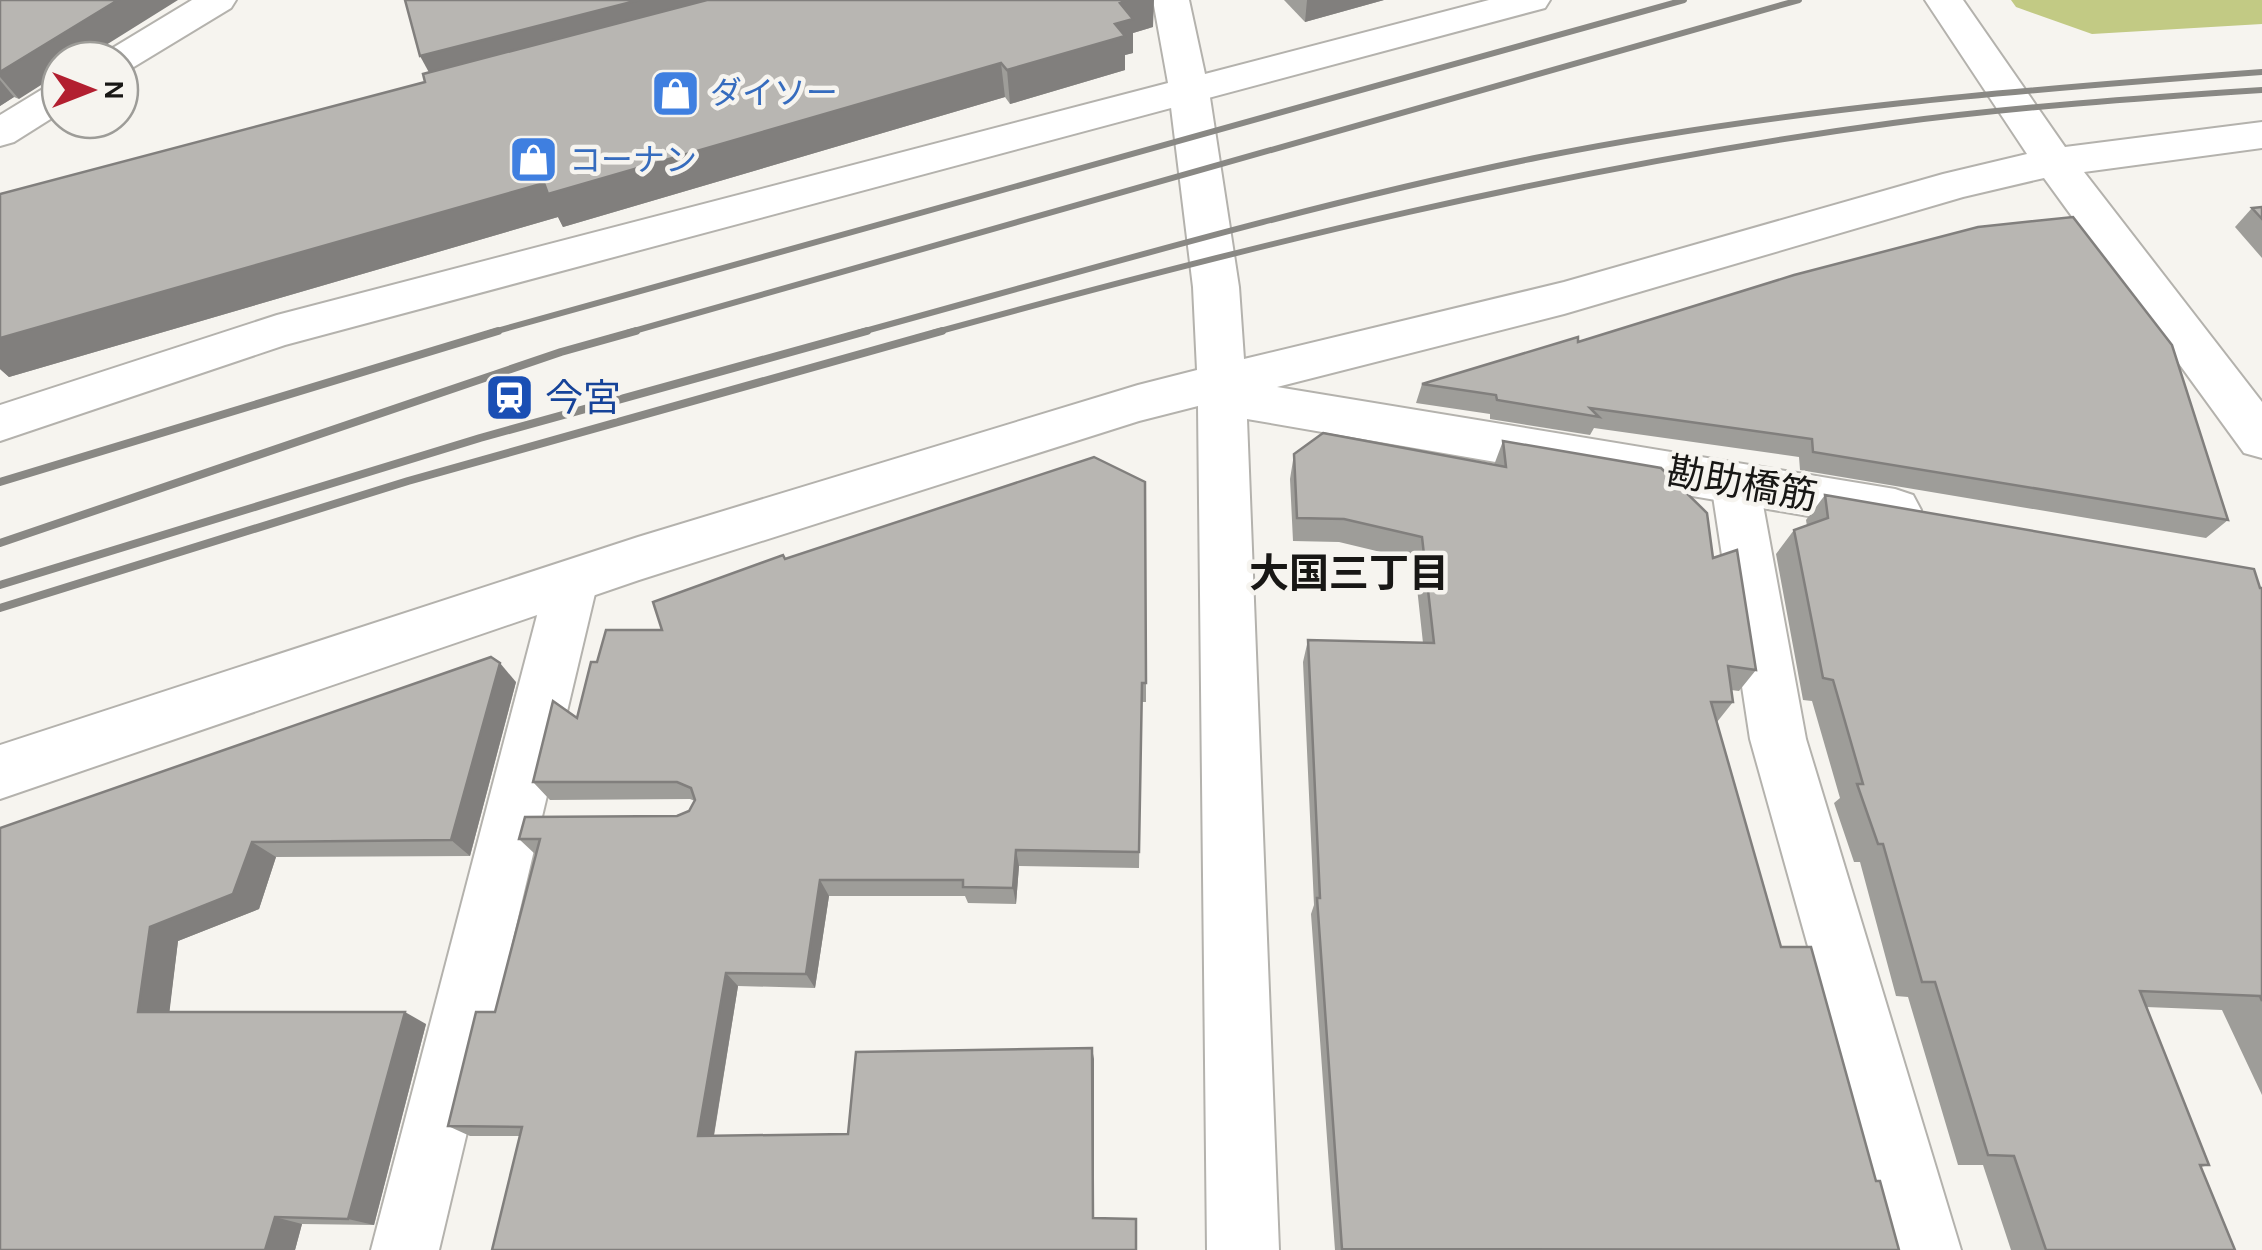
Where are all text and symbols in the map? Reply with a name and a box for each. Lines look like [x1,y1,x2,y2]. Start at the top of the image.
north arrow [40,40,140,140]
shop icon: ダイソー [649,67,701,119]
place label: ダイソー [710,75,838,112]
text: N [98,80,131,100]
shop icon: コーナン [508,134,560,186]
place label: コーナン [569,142,697,179]
station icon: 今宮 [484,372,536,424]
place label: 今宮 [545,376,621,421]
street label: 勘助橋筋 [1663,449,1821,519]
district label: 大国三丁目 [1249,550,1449,597]

